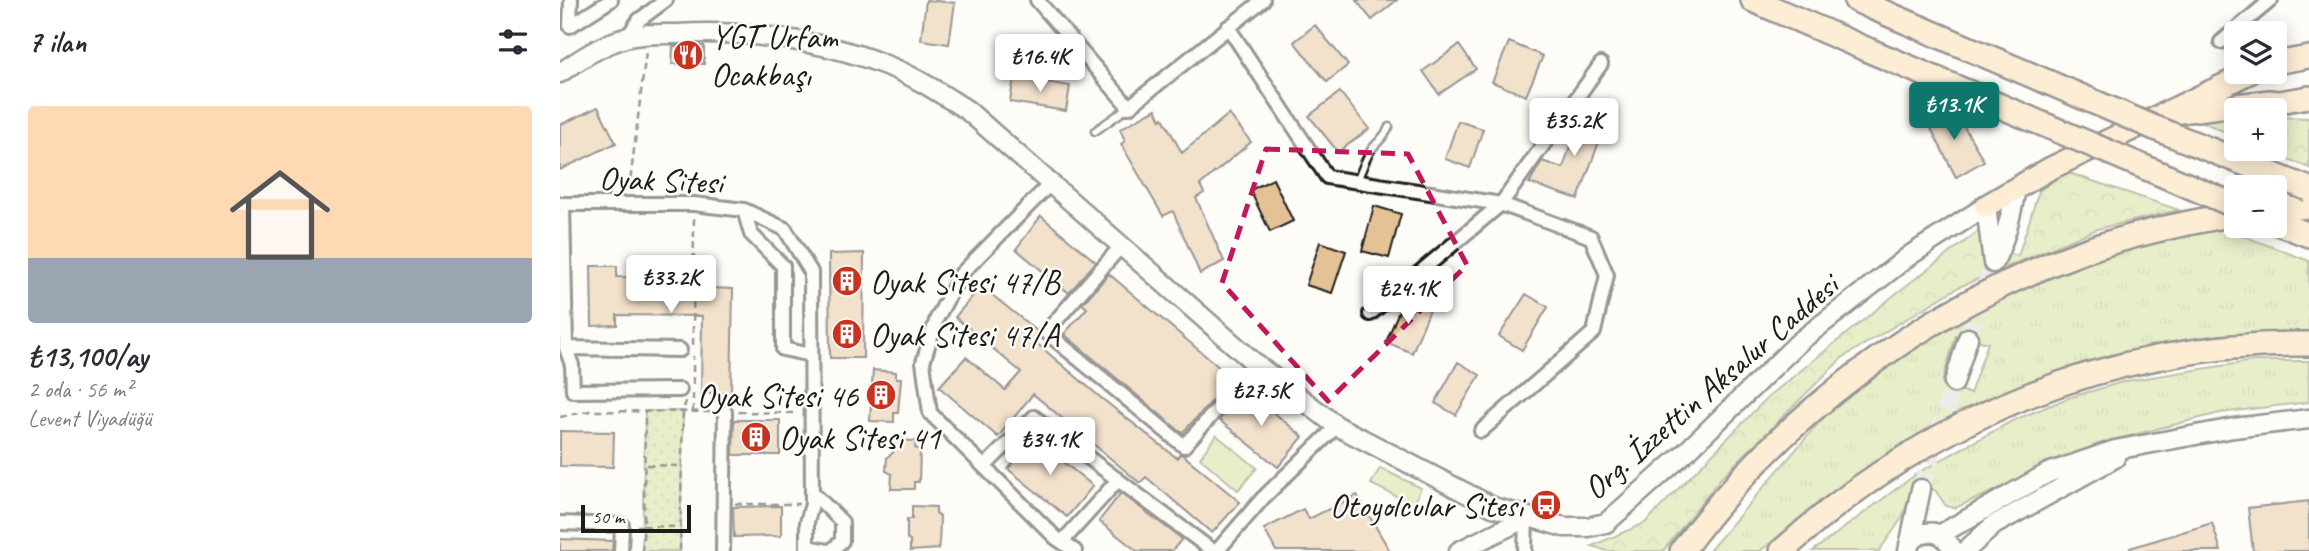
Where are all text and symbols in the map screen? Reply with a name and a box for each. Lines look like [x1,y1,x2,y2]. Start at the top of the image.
place label: YGT Urfam Ocakbaşı [711,16,839,96]
map controls [2224,21,2287,238]
button: layers [2224,21,2287,84]
text: 7 ilan [28,23,86,61]
icon: filters [494,23,532,61]
pin: ₺16.4K [983,34,1097,94]
restaurant icon: YGT Urfam Ocakbaşı [671,38,705,72]
text: ₺16.4K [1011,42,1069,71]
pin: ₺13.1K [1897,82,2011,142]
text: ₺13.1K [1925,90,1983,119]
button: + [2224,98,2287,161]
pin: ₺35.2K [1517,99,1631,158]
text: ₺35.2K [1545,106,1603,135]
icon: home [217,152,343,278]
street label: Oyak Sitesi [598,157,727,203]
button: − [2224,175,2287,238]
pin: ₺33.2K [614,256,728,315]
place label: Oyak Sitesi 47/B [870,261,1061,303]
street label: Org. İzzettin Aksalur Caddesi [1575,262,1850,509]
text: ₺33.2K [642,263,700,292]
building icon: Oyak Sitesi 47/B [830,264,864,298]
pin: ₺24.1K [1351,266,1465,326]
text: ₺24.1K [1379,274,1437,303]
place label: Oyak Sitesi 47/A [870,314,1060,356]
building icon: Oyak Sitesi 47/A [830,317,864,351]
text: ₺13,100/ay [28,337,148,375]
pin: ₺27.5K [1204,368,1318,428]
text: 2 oda · 56 m² [28,375,132,404]
place label: Oyak Sitesi 46 [697,375,859,417]
text: ₺27.5K [1232,376,1290,405]
building icon: Oyak Sitesi 46 [864,378,898,412]
text: Levent Viyadüğü [28,404,151,433]
place label: Oyak Sitesi 41 [779,417,943,459]
pin: ₺34.1K [993,418,1107,477]
building icon: Oyak Sitesi 41 [739,420,773,454]
text: ₺34.1K [1021,425,1079,454]
place label: Otoyolcular Sitesi [1330,485,1527,527]
bus stop icon: Otoyolcular Sitesi [1529,488,1563,522]
scale bar [581,502,691,534]
text: 50 m [592,505,624,529]

